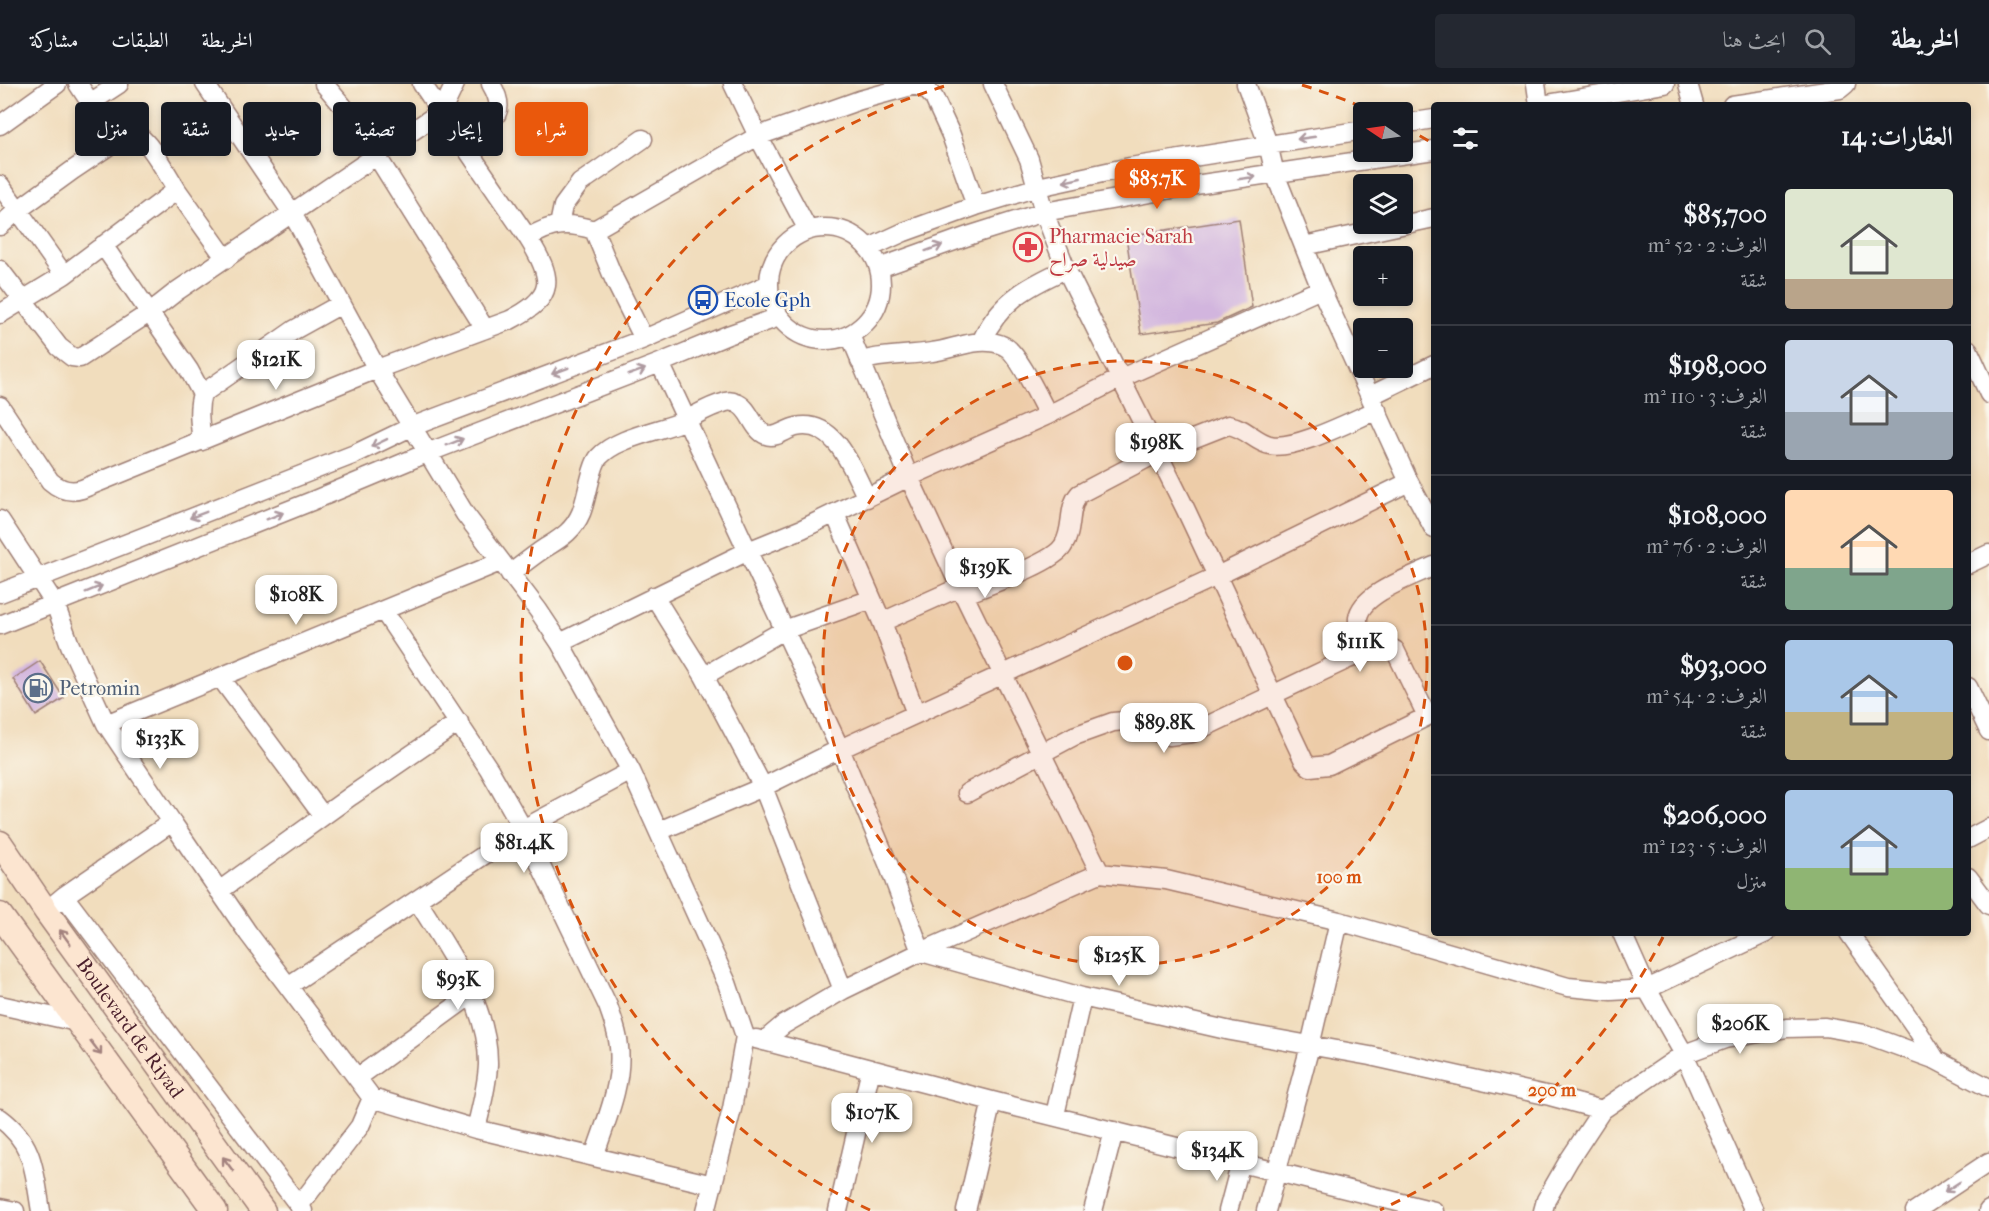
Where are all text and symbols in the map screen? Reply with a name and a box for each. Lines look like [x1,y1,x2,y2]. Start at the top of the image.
search box [1435,14,1855,68]
text: الخريطة [1891,22,1959,55]
icon: search [1801,25,1834,58]
text: ابحث هنا [1722,27,1786,53]
text: مشاركة [30,28,78,52]
text: الطبقات [111,28,168,52]
text: الخريطة [201,28,253,52]
chip: منزل [75,102,149,156]
chip: شقة [161,102,231,156]
chip: جديد [243,102,321,156]
chip: تصفية [333,102,416,156]
chip: إيجار [428,102,503,156]
chip: شراء [515,102,588,156]
north arrow [1353,102,1413,162]
map controls [1353,102,1413,378]
text: العقارات: 14 [1841,121,1953,152]
icon: filters [1449,122,1482,155]
one-way arrow [1296,133,1316,144]
pin: $85.7K [1108,159,1206,210]
text: $85.7K [1129,167,1185,190]
one-way arrow [1236,172,1256,183]
one-way arrow [1063,174,1082,186]
button: layers [1353,174,1413,234]
text: $85,700 [1683,199,1767,230]
icon: home [1833,213,1905,285]
place label: Pharmacie Sarah صيدلية صراح [1049,225,1194,277]
pharmacy icon: Pharmacie Sarah صيدلية صراح [1012,231,1044,263]
text: الغرف: 2 · 52 m² [1648,234,1767,257]
one-way arrow [924,242,943,253]
button: + [1353,246,1413,306]
text: شقة [1741,269,1767,292]
bus stop icon: Ecole Gph [687,284,719,316]
place label: Ecole Gph [724,289,811,312]
button: − [1353,318,1413,378]
pin: $121K [234,340,318,391]
text: $121K [251,348,301,371]
text: $198,000 [1668,350,1767,381]
icon: home [1833,364,1905,436]
one-way arrow [627,365,646,376]
one-way arrow [551,366,570,377]
text: الغرف: 3 · 110 m² [1644,385,1767,408]
text: شقة [1741,420,1767,443]
pin: $198K [1114,423,1198,474]
text: $198K [1129,431,1183,454]
one-way arrow [445,436,464,447]
one-way arrow [370,437,388,449]
text: $108,000 [1668,500,1767,531]
one-way arrow [189,510,207,521]
one-way arrow [265,510,283,521]
icon: home [1833,514,1905,586]
text: الغرف: 2 · 76 m² [1646,535,1767,558]
pin: $139K [943,548,1027,599]
text: $139K [959,556,1011,579]
text: شقة [1741,570,1767,593]
pin: $108K [254,575,338,626]
one-way arrow [84,583,102,594]
text: $108K [269,583,323,606]
pin: $111K [1318,622,1402,673]
text: $111K [1337,630,1383,653]
text: $93,000 [1680,650,1767,681]
centre of rings [1115,653,1135,673]
icon: home [1833,664,1905,736]
fuel station icon: Petromin [22,672,54,704]
place label: Petromin [59,677,141,700]
text: الغرف: 2 · 54 m² [1646,685,1767,708]
pin: $89.8K [1115,703,1213,754]
text: $89.8K [1134,711,1194,734]
pin: $133K [118,719,202,770]
text: شقة [1741,720,1767,743]
text: $133K [135,727,185,750]
text: $206,000 [1662,800,1767,831]
icon: home [1833,814,1905,886]
pin: $81.4K [475,823,573,874]
text: $81.4K [495,831,553,854]
text: الغرف: 5 · 123 m² [1643,835,1767,858]
text: 100 m [1316,867,1363,888]
text: منزل [1736,870,1767,893]
one-way arrow [59,930,71,946]
pin: $125K [1077,936,1161,987]
text: $125K [1093,944,1145,967]
street label: Boulevard de Riyad [72,953,189,1103]
pin: $93K [422,960,494,1011]
text: $93K [436,968,480,991]
pin: $206K [1698,1004,1782,1055]
text: $206K [1711,1012,1769,1035]
one-way arrow [90,1039,102,1055]
text: 200 m [1528,1080,1577,1101]
pin: $107K [830,1093,914,1144]
text: $107K [845,1101,899,1124]
pin: $134K [1175,1131,1259,1182]
text: $134K [1191,1139,1243,1162]
one-way arrow [222,1156,234,1172]
one-way arrow [1944,1181,1961,1193]

